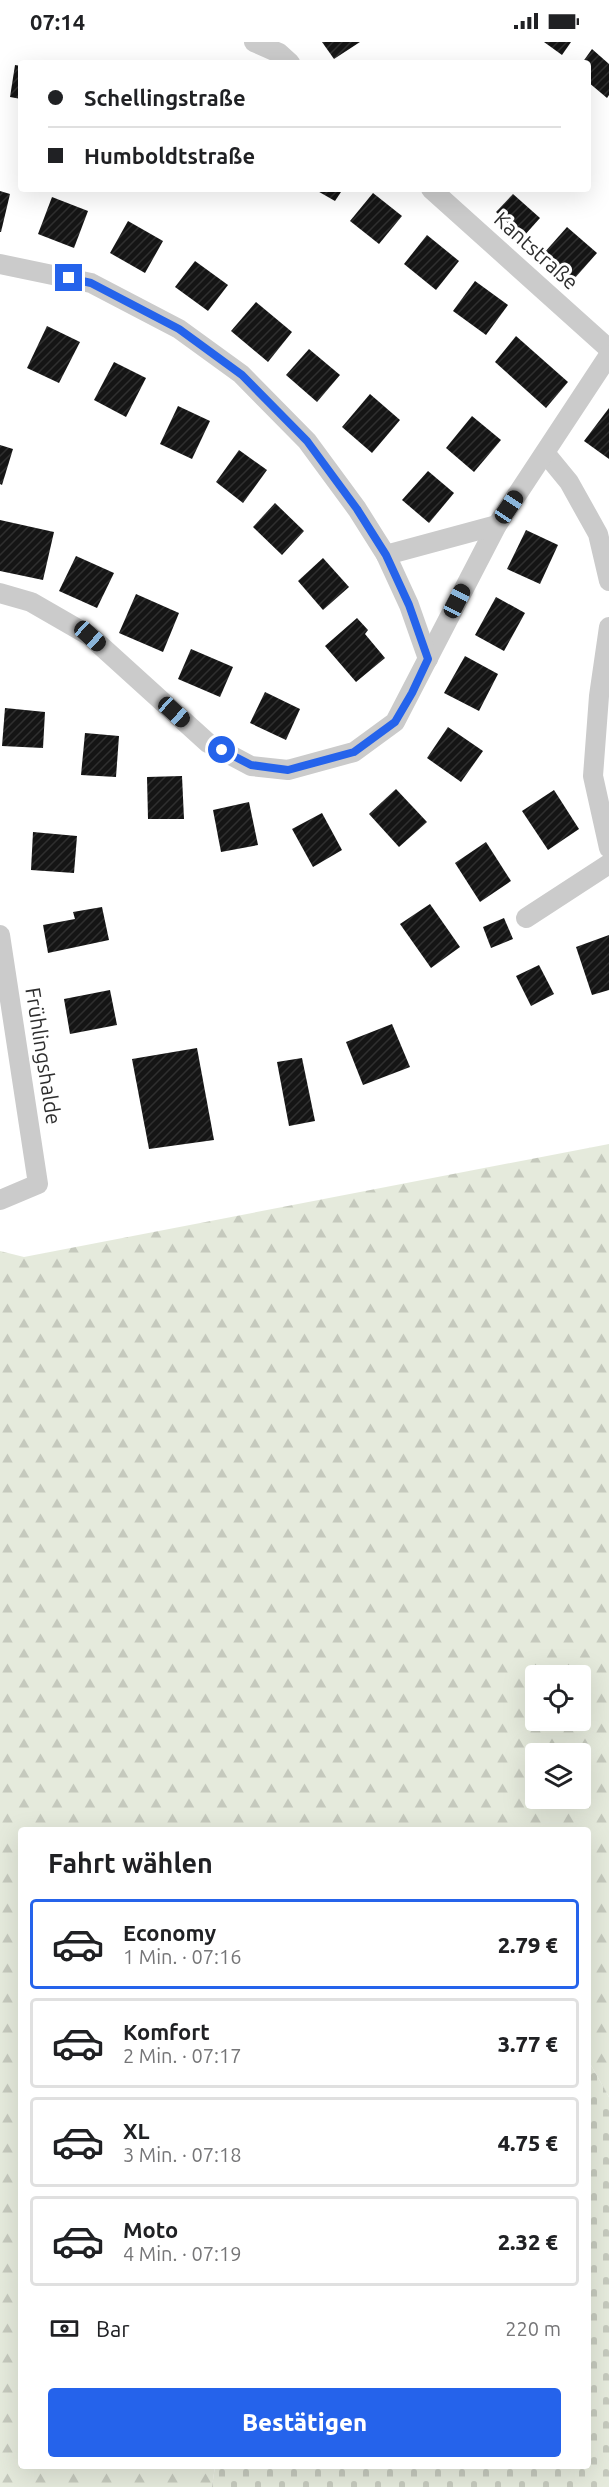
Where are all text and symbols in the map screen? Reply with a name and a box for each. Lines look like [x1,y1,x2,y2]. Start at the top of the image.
text: 07:14 [30,9,85,34]
text: Schellingstraße [84,85,246,110]
text: Humboldtstraße [84,143,255,168]
street label: Kantstraße [490,206,583,294]
route end [55,264,82,291]
car [491,487,527,527]
car [441,581,473,621]
car [71,617,109,655]
car [155,693,193,731]
route start [208,736,235,763]
street label: Frühlingshalde [21,986,67,1126]
map controls [525,1665,591,1809]
button: locate [525,1665,591,1731]
button: layers [525,1743,591,1809]
text: Fahrt wählen [48,1848,213,1878]
icon: car [51,1917,105,1971]
text: Economy [123,1920,216,1945]
text: 2.79 € [498,1932,558,1957]
text: 1 Min. · 07:16 [123,1945,242,1968]
icon: car [51,2016,105,2070]
text: Komfort [123,2019,210,2044]
text: 3.77 € [498,2031,558,2056]
text: 2 Min. · 07:17 [123,2044,242,2067]
icon: car [51,2115,105,2169]
text: XL [123,2118,150,2143]
text: 4.75 € [498,2130,558,2155]
text: 3 Min. · 07:18 [123,2143,242,2166]
icon: car [51,2214,105,2268]
text: Moto [123,2217,178,2242]
text: 2.32 € [498,2229,558,2254]
text: 4 Min. · 07:19 [123,2242,242,2265]
icon: cash [48,2312,81,2345]
text: Bar [96,2316,130,2341]
text: 220 m [505,2317,561,2340]
button: Bestätigen [48,2388,561,2457]

